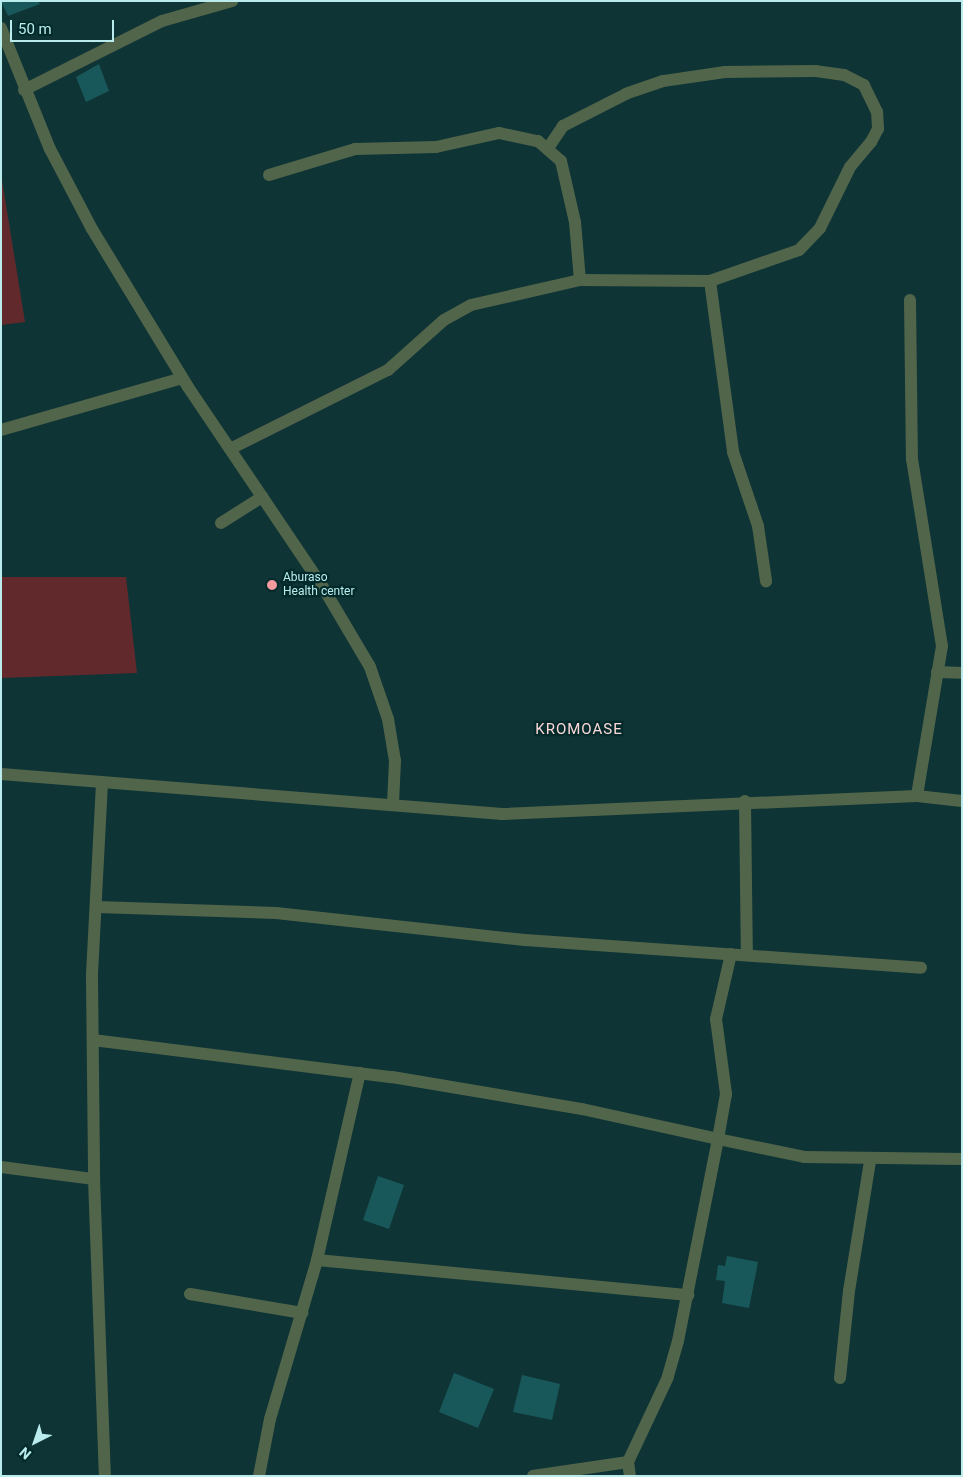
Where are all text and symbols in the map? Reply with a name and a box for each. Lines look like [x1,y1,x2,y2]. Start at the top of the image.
scale bar [12,10,116,42]
text: 50 m [18,20,52,38]
place label: Aburaso Health center [283,571,355,599]
marker: Aburaso Health center [265,578,279,592]
district label: KROMOASE [534,721,624,739]
north arrow [10,1417,60,1467]
text: N [16,1444,34,1463]

